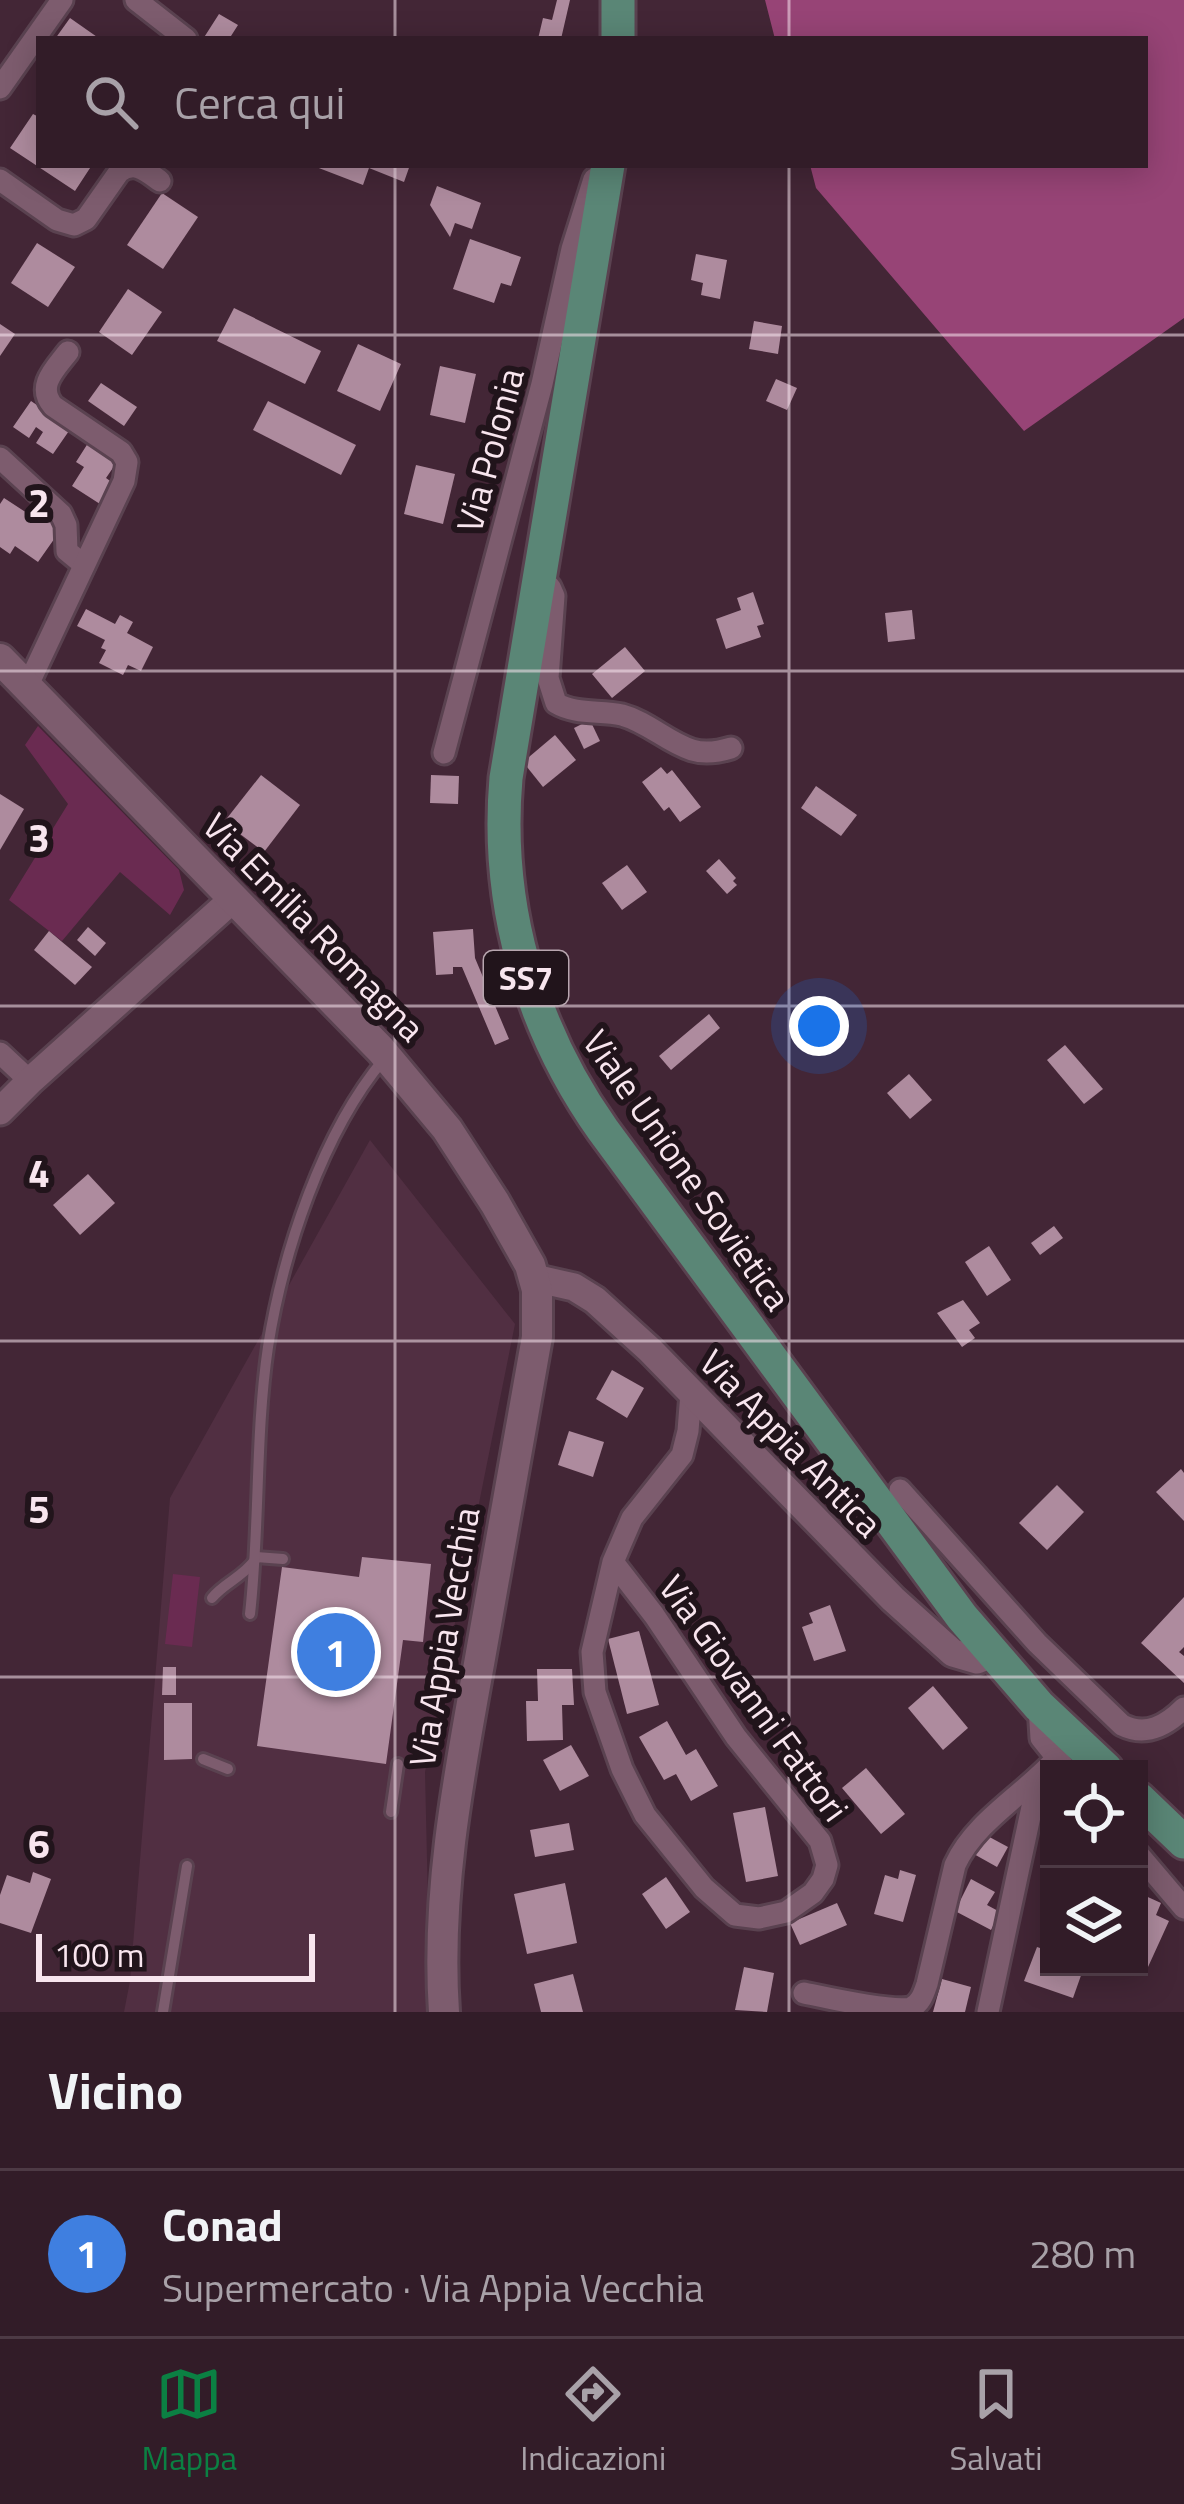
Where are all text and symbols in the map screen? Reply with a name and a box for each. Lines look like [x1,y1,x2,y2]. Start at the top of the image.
search box [36,36,1148,168]
text: Cerca qui [174,68,345,136]
icon: search [78,69,144,135]
street label: Via Polonia [441,362,538,538]
text: 2 [28,473,50,532]
street label: Via Emilia Romagna [190,800,438,1054]
text: 3 [28,808,50,867]
road number: SS7 [484,951,568,1005]
your location [789,996,849,1056]
street label: Viale Unione Sovietica [570,1018,805,1321]
text: 4 [28,1143,50,1202]
street label: Via Appia Antica [687,1336,896,1549]
text: 5 [28,1479,50,1538]
street label: Via Appia Vecchia [394,1503,493,1771]
street label: Via Giovanni Fattori [646,1563,863,1833]
pin: 1 [297,1607,375,1697]
map controls [1040,1760,1148,1976]
button: locate [1040,1760,1148,1868]
text: 6 [28,1814,50,1873]
button: layers [1040,1868,1148,1976]
scale bar [36,1928,315,1981]
text: 100 m [54,1930,144,1980]
text: Vicino [48,2051,183,2129]
text: Conad [162,2190,283,2258]
text: 1 [76,2224,98,2283]
text: 280 m [1029,2224,1136,2283]
text: Supermercato · Via Appia Vecchia [162,2258,704,2317]
tab: Mappa [142,2361,237,2483]
tab: Indicazioni [520,2361,666,2483]
tab: Salvati [949,2361,1042,2483]

